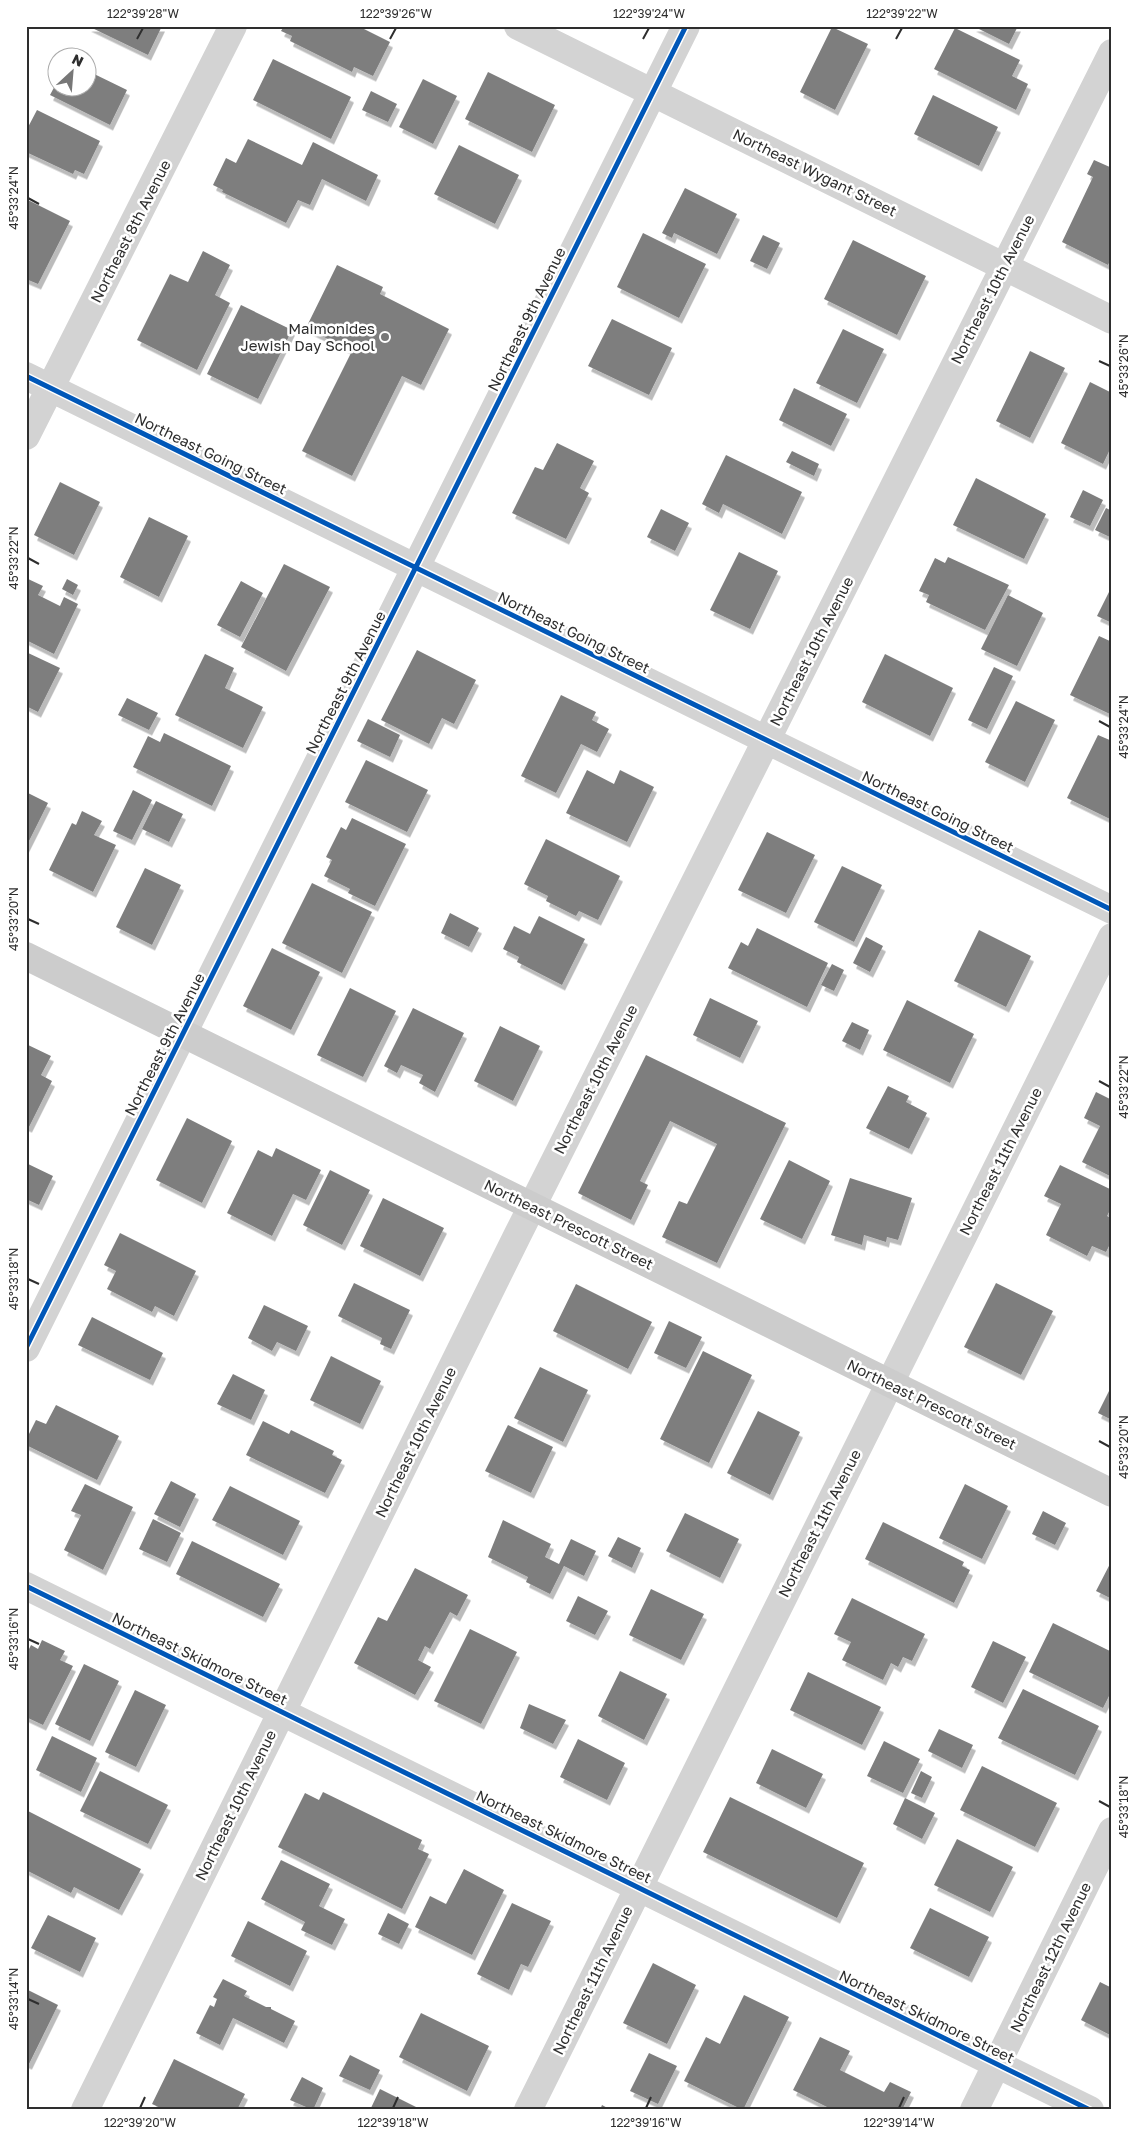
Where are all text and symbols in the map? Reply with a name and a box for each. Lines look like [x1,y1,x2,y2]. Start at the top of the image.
text: 122°39'28"W [107,6,180,21]
text: 122°39'26"W [360,6,432,21]
text: 122°39'24"W [613,6,686,21]
text: 122°39'22"W [866,6,938,21]
north arrow [48,48,98,98]
text: N [69,50,86,70]
street label: Northeast Wygant Street [730,124,900,220]
street label: Northeast 8th Avenue [86,156,174,305]
text: 45°33'24"N [6,166,21,230]
street label: Northeast 10th Avenue [946,211,1038,367]
street label: Northeast 9th Avenue [483,244,569,394]
place label: Maimonides Jewish Day School [240,319,375,354]
marker: Maimonides Jewish Day School [379,331,391,343]
text: 45°33'26"N [1116,334,1131,398]
street label: Northeast Going Street [132,408,290,498]
text: 45°33'22"N [6,526,21,590]
street label: Northeast 10th Avenue [765,573,857,729]
street label: Northeast Going Street [495,587,653,677]
street label: Northeast 9th Avenue [301,607,389,756]
text: 45°33'24"N [1116,695,1131,759]
street label: Northeast Going Street [859,766,1017,856]
text: 45°33'20"N [6,887,21,951]
street label: Northeast 9th Avenue [120,969,208,1118]
street label: Northeast 10th Avenue [549,1001,641,1157]
text: 45°33'22"N [1116,1055,1131,1119]
street label: Northeast 11th Avenue [955,1084,1045,1238]
street label: Northeast Prescott Street [481,1175,657,1273]
text: 45°33'18"N [6,1248,21,1310]
street label: Northeast Prescott Street [844,1355,1020,1453]
street label: Northeast 10th Avenue [371,1364,459,1520]
text: 45°33'20"N [1116,1415,1131,1479]
street label: Northeast 11th Avenue [774,1446,864,1600]
text: 45°33'16"N [6,1608,21,1670]
street label: Northeast Skidmore Street [109,1608,291,1708]
street label: Northeast 10th Avenue [191,1727,279,1883]
text: 45°33'18"N [1116,1776,1131,1838]
street label: Northeast Skidmore Street [473,1786,655,1886]
street label: Northeast 12th Avenue [1006,1879,1094,2035]
street label: Northeast 11th Avenue [548,1902,636,2057]
street label: Northeast Skidmore Street [836,1966,1018,2066]
text: 45°33'14"N [6,1968,21,2030]
text: 122°39'20"W [104,2115,177,2130]
text: 122°39'18"W [358,2115,429,2130]
text: 122°39'16"W [611,2115,682,2130]
text: 122°39'14"W [864,2115,935,2130]

